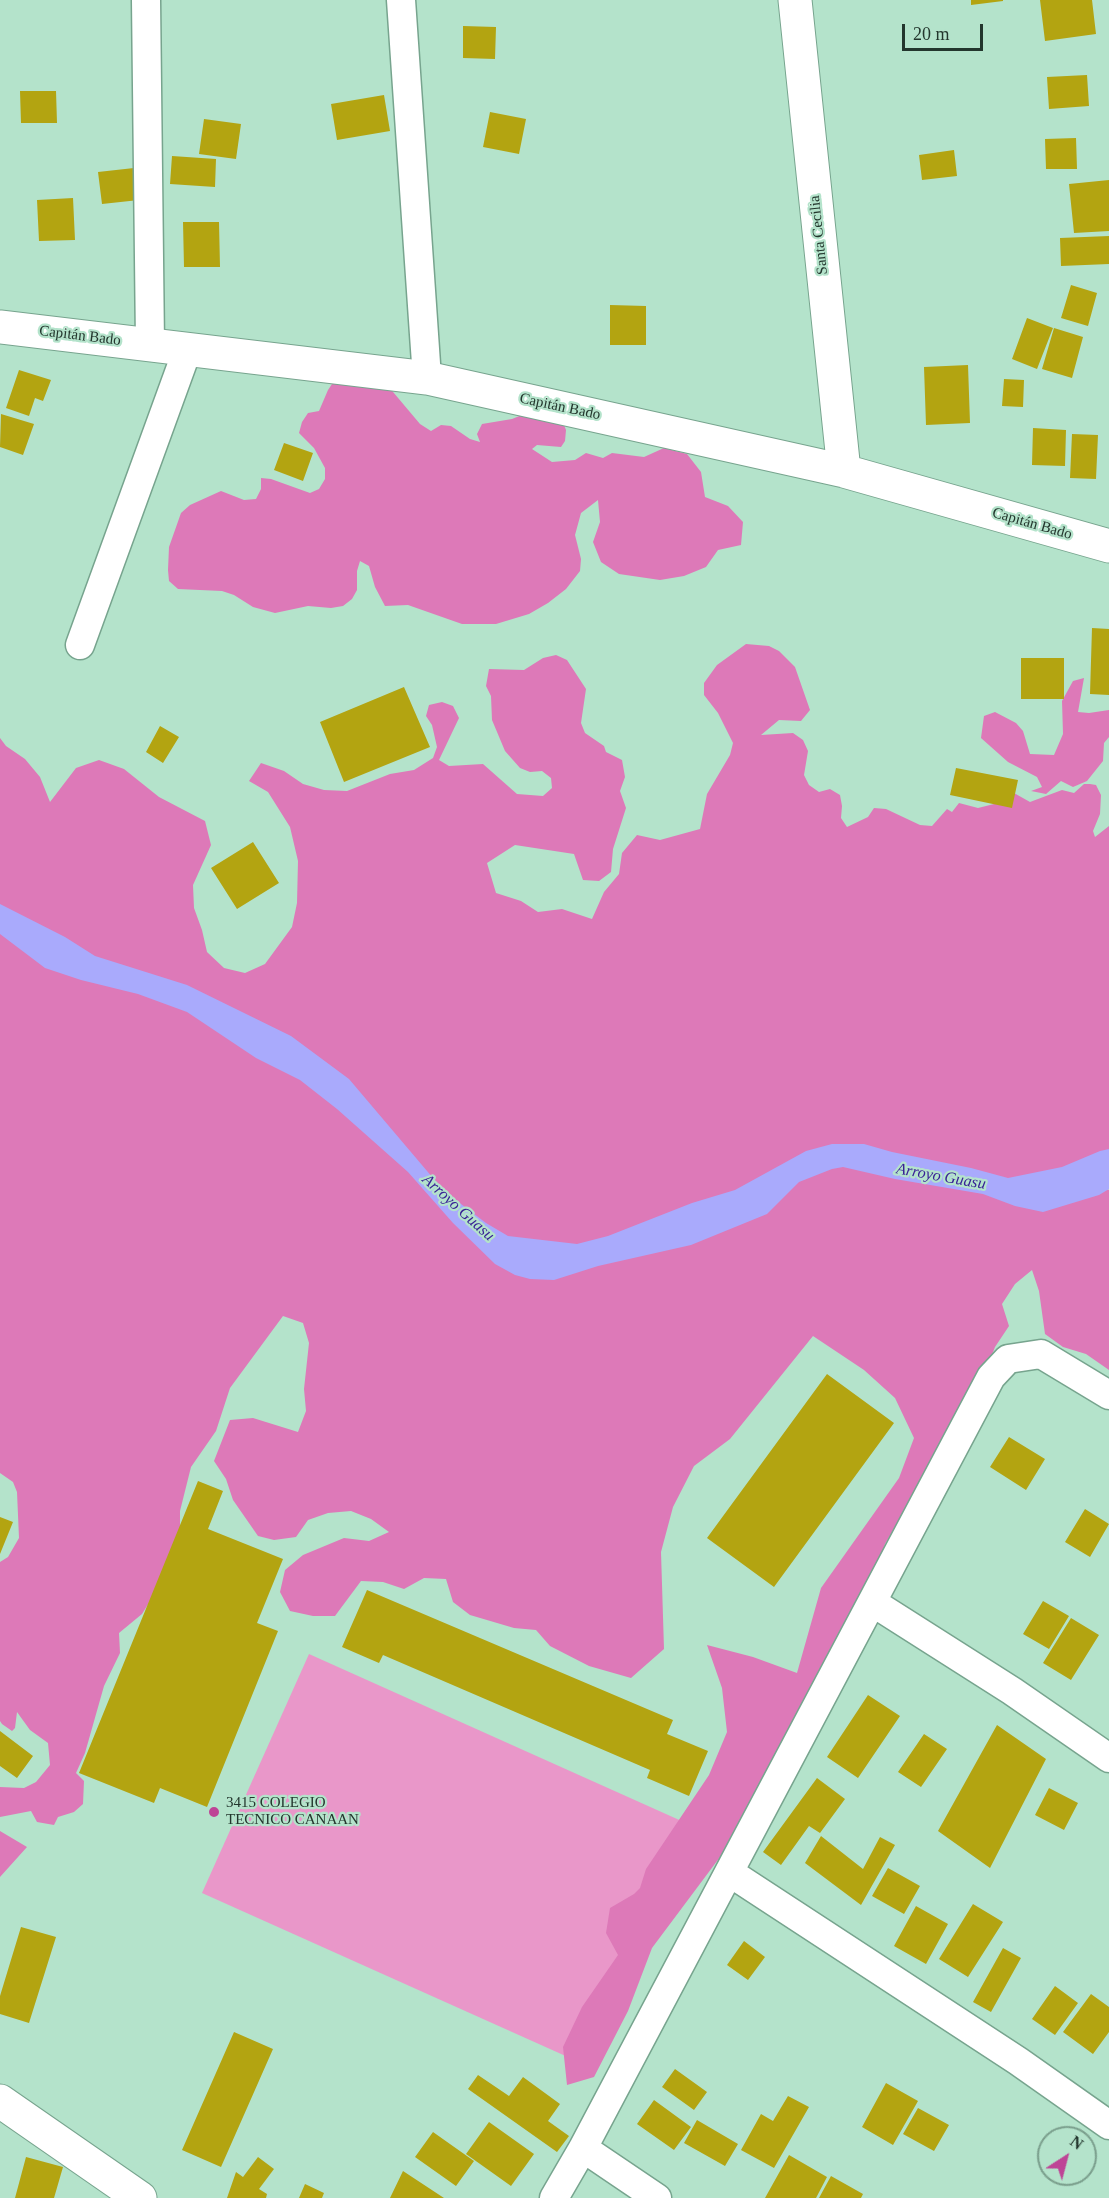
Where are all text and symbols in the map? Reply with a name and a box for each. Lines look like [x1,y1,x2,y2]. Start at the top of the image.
scale bar [905,12,986,50]
text: 20 m [913,24,950,44]
street label: Santa Cecilia [806,194,832,276]
street label: Capitán Bado [38,322,122,350]
street label: Capitán Bado [518,390,602,424]
street label: Capitán Bado [990,504,1074,544]
water label: Arroyo Guasu [895,1160,987,1194]
water label: Arroyo Guasu [418,1171,498,1245]
place label: 3415 COLEGIO TECNICO CANAAN [226,1794,359,1829]
marker: 3415 COLEGIO TECNICO CANAAN [207,1805,221,1819]
north arrow [1037,2126,1097,2186]
text: N [1067,2132,1086,2153]

